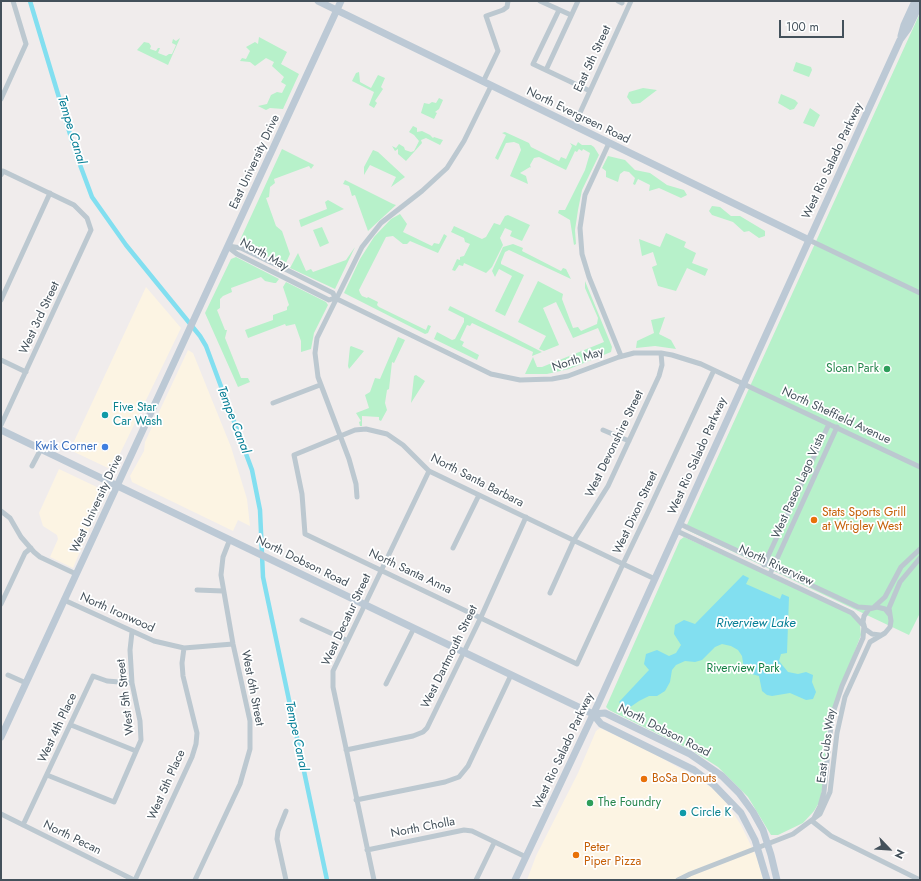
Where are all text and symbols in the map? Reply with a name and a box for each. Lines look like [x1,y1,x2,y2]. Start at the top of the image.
scale bar [781,12,846,38]
text: 100 m [786,18,819,36]
street label: East 5th Street [571,23,615,95]
street label: North Evergreen Road [524,85,632,147]
water label: Tempe Canal [53,94,89,166]
street label: West Rio Salado Parkway [800,100,866,222]
street label: East University Drive [227,113,283,211]
street label: North May [237,236,291,274]
street label: West 3rd Street [17,280,63,356]
street label: North May [550,345,606,375]
place label: Sloan Park [826,362,879,376]
marker: Sloan Park [882,364,892,374]
water label: Tempe Canal [213,384,253,456]
street label: North Sheffield Avenue [779,384,893,448]
street label: West Devonshire Street [583,388,647,500]
street label: West Rio Salado Parkway [666,395,730,517]
place label: Five Star Car Wash [113,401,162,429]
marker: Five Star Car Wash [100,410,110,420]
street label: West Paseo Lago Vista [769,431,829,541]
place label: Kwik Corner [35,440,97,454]
marker: Kwik Corner [100,442,110,452]
street label: North Santa Barbara [428,451,526,511]
street label: West University Drive [68,452,126,556]
street label: West Dixon Street [611,469,661,557]
place label: Stats Sports Grill at Wrigley West [822,506,906,534]
marker: Stats Sports Grill at Wrigley West [809,515,819,525]
street label: North Dobson Road [253,533,351,591]
street label: North Riverview [736,542,816,590]
street label: North Santa Anna [366,546,454,598]
street label: West Decatur Street [319,572,375,668]
street label: North Ironwood [77,590,157,636]
street label: West Dartmouth Street [419,603,481,711]
water label: Riverview Lake [716,616,796,632]
street label: West 6th Street [238,649,266,727]
street label: West 5th Street [114,658,138,736]
park label: Riverview Park [706,662,780,676]
street label: West Rio Salado Parkway [531,690,597,812]
street label: West 4th Place [36,691,80,765]
water label: Tempe Canal [281,700,311,772]
street label: North Dobson Road [616,702,712,760]
street label: East Cubs Way [815,708,839,784]
street label: West 5th Place [145,748,189,822]
place label: BoSa Donuts [652,772,716,786]
marker: BoSa Donuts [639,774,649,784]
place label: The Foundry [598,796,661,810]
marker: The Foundry [585,798,595,808]
place label: Circle K [691,806,731,820]
marker: Circle K [678,808,688,818]
street label: North Cholla [390,815,456,841]
street label: North Pecan [41,818,103,858]
north arrow [869,829,909,869]
place label: Peter Piper Pizza [584,841,641,869]
text: N [891,847,909,861]
marker: Peter Piper Pizza [571,850,581,860]

